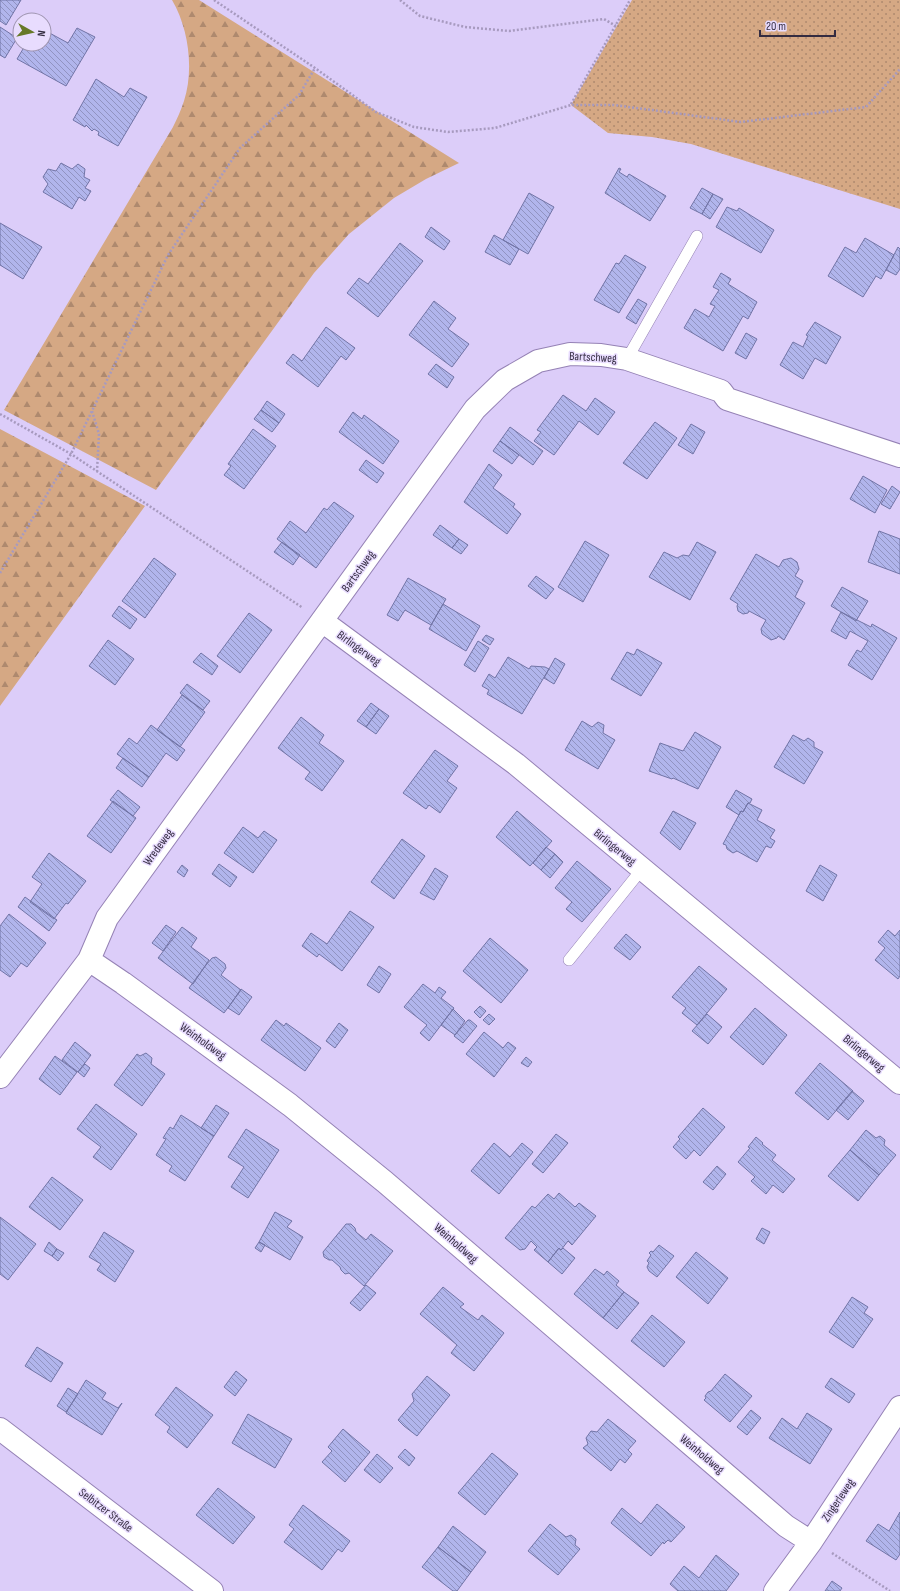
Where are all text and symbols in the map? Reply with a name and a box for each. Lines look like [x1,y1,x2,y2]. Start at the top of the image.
north arrow [12,12,52,52]
scale bar [760,12,835,38]
text: 20 m [766,19,786,34]
text: N [35,30,48,37]
street label: Bartschweg [569,349,617,366]
street label: Bartschweg [338,547,379,595]
street label: Birlingerweg [334,628,384,669]
street label: Wredeweg [140,826,177,869]
street label: Birlingerweg [590,826,639,869]
street label: Weinholdweg [177,1020,229,1063]
street label: Birlingerweg [840,1031,888,1075]
street label: Weinholdweg [431,1220,481,1267]
street label: Weinholdweg [676,1431,727,1477]
street label: Zingerleweg [819,1476,858,1525]
street label: Selbitzer Straße [76,1485,136,1536]

